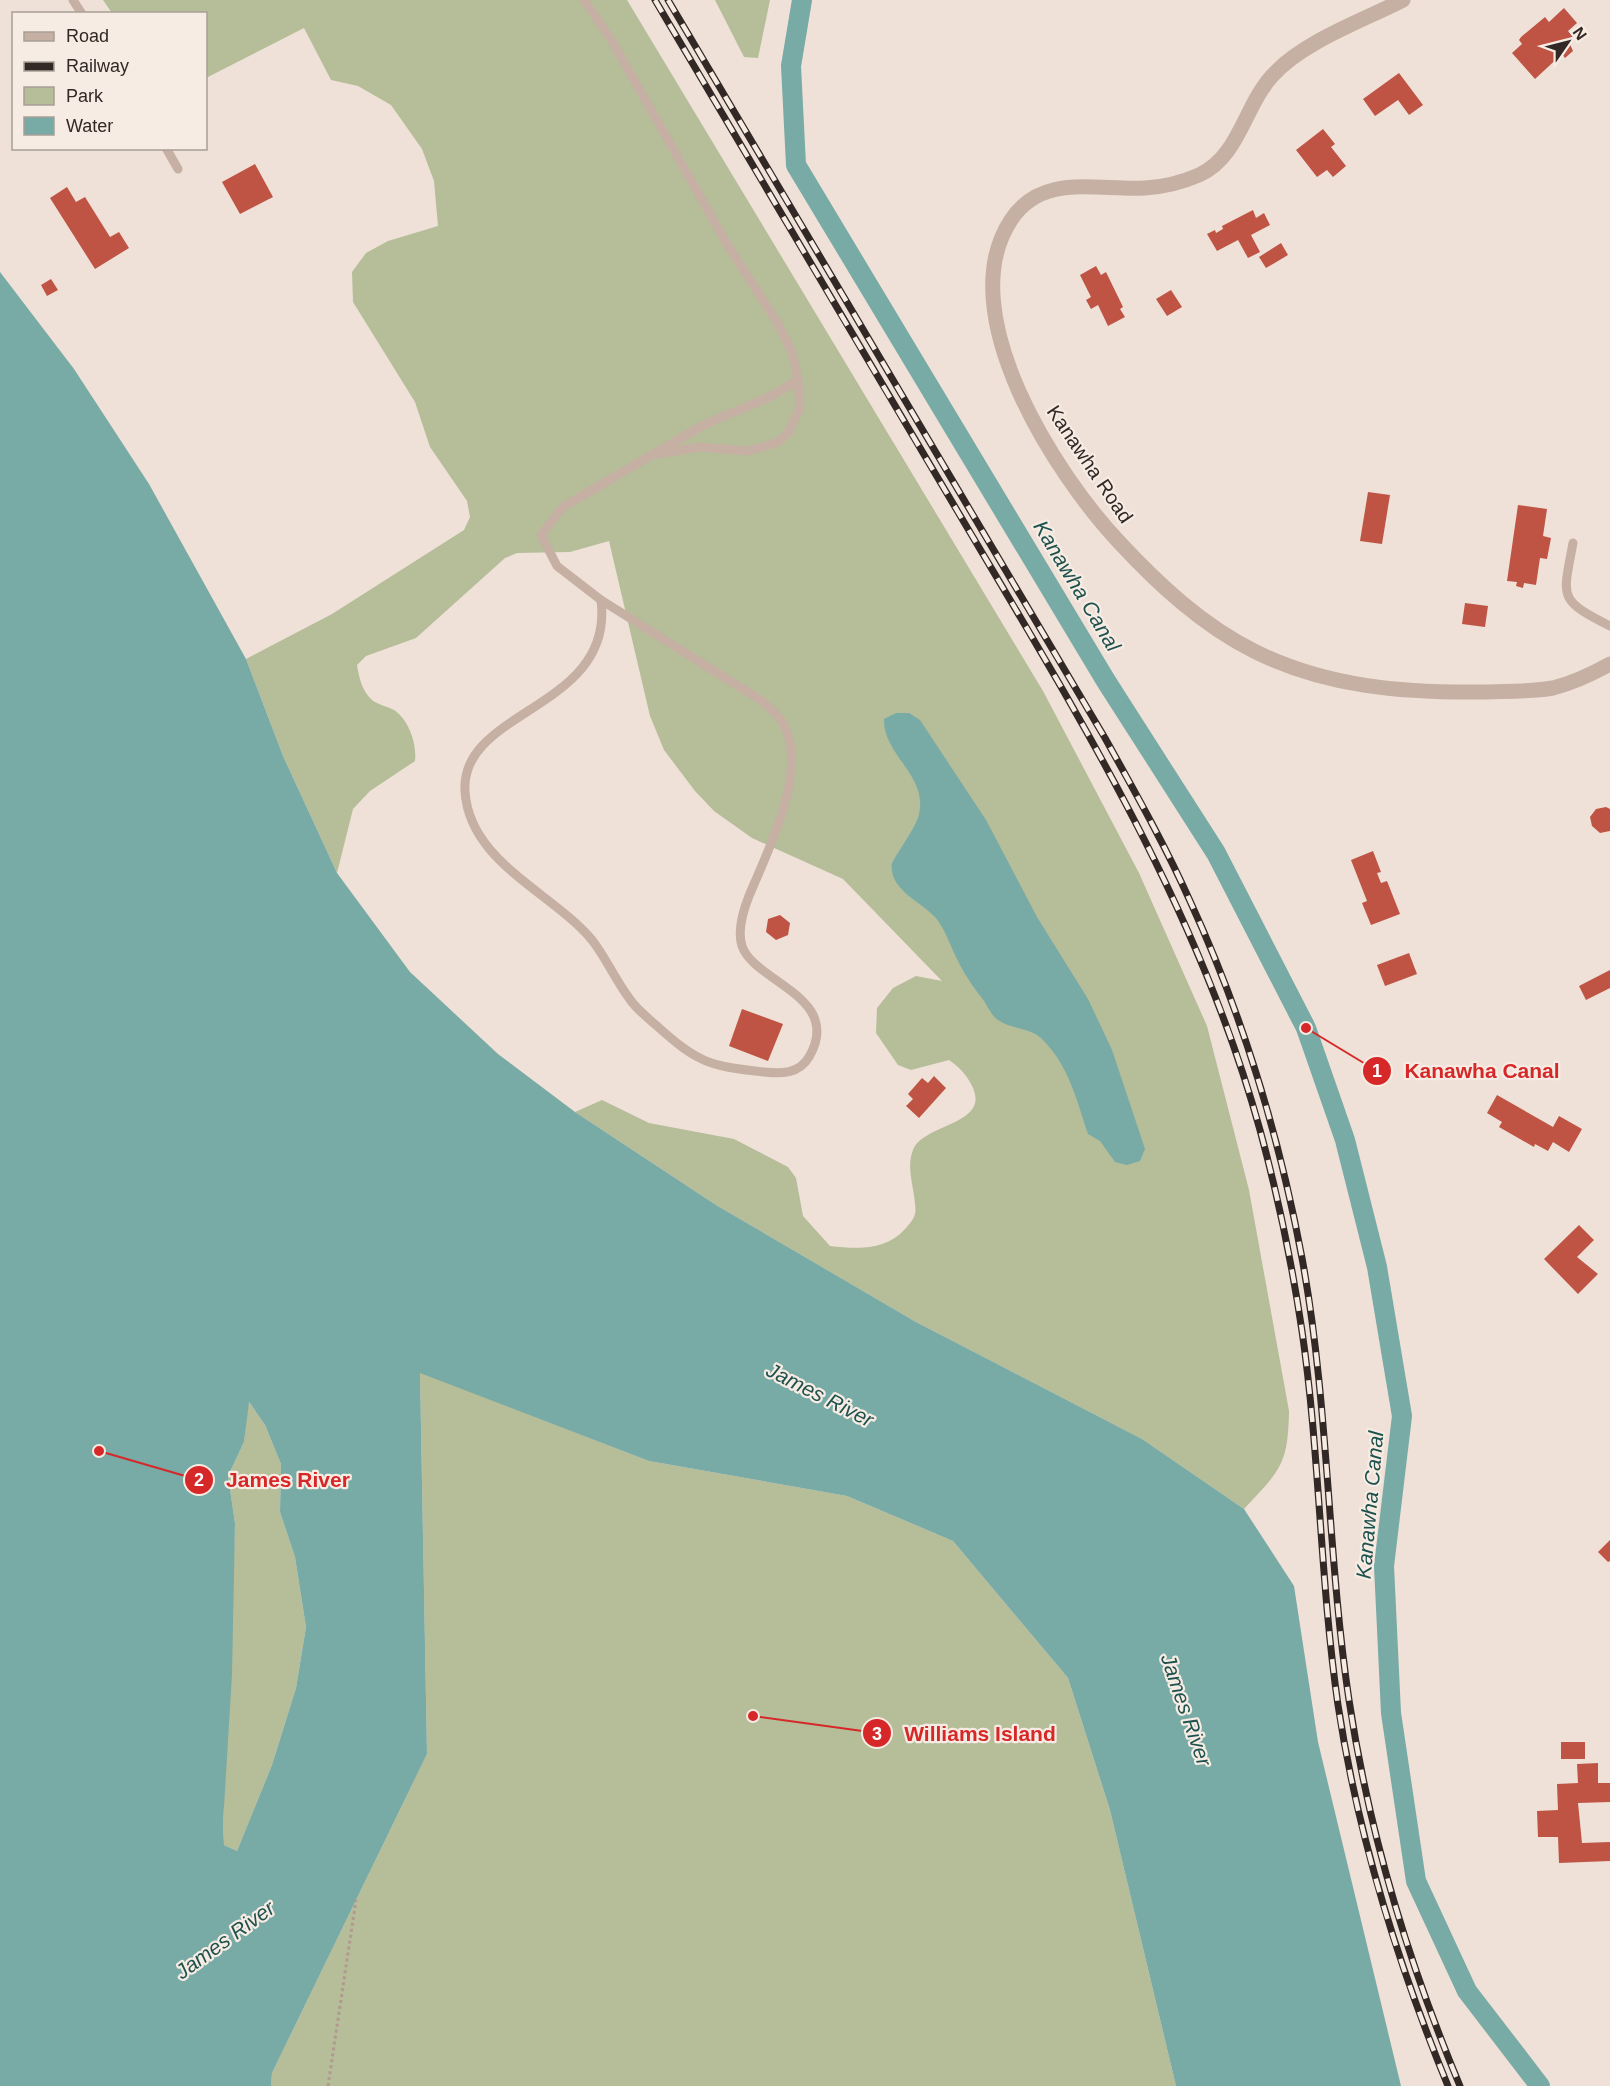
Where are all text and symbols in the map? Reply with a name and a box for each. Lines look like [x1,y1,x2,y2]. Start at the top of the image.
legend [12,12,207,150]
north arrow [1538,12,1598,72]
text: N [1570,24,1590,43]
text: Road [66,26,109,46]
text: Railway [66,56,129,76]
text: Park [66,86,104,106]
text: Water [66,116,113,136]
street label: Kanawha Road [1043,401,1137,527]
water label: Kanawha Canal [1029,516,1126,656]
callout: Kanawha Canal [1362,1052,1571,1091]
text: Kanawha Canal [1404,1059,1560,1082]
text: 1 [1372,1061,1382,1081]
water label: James River [762,1357,878,1432]
water label: Kanawha Canal [1352,1429,1388,1580]
callout: James River [184,1461,362,1500]
text: James River [226,1468,350,1491]
text: 2 [194,1470,204,1490]
water label: James River [1156,1650,1217,1770]
callout: Williams Island [862,1714,1068,1753]
text: Williams Island [904,1722,1056,1745]
text: 3 [872,1724,882,1744]
water label: James River [170,1895,279,1984]

